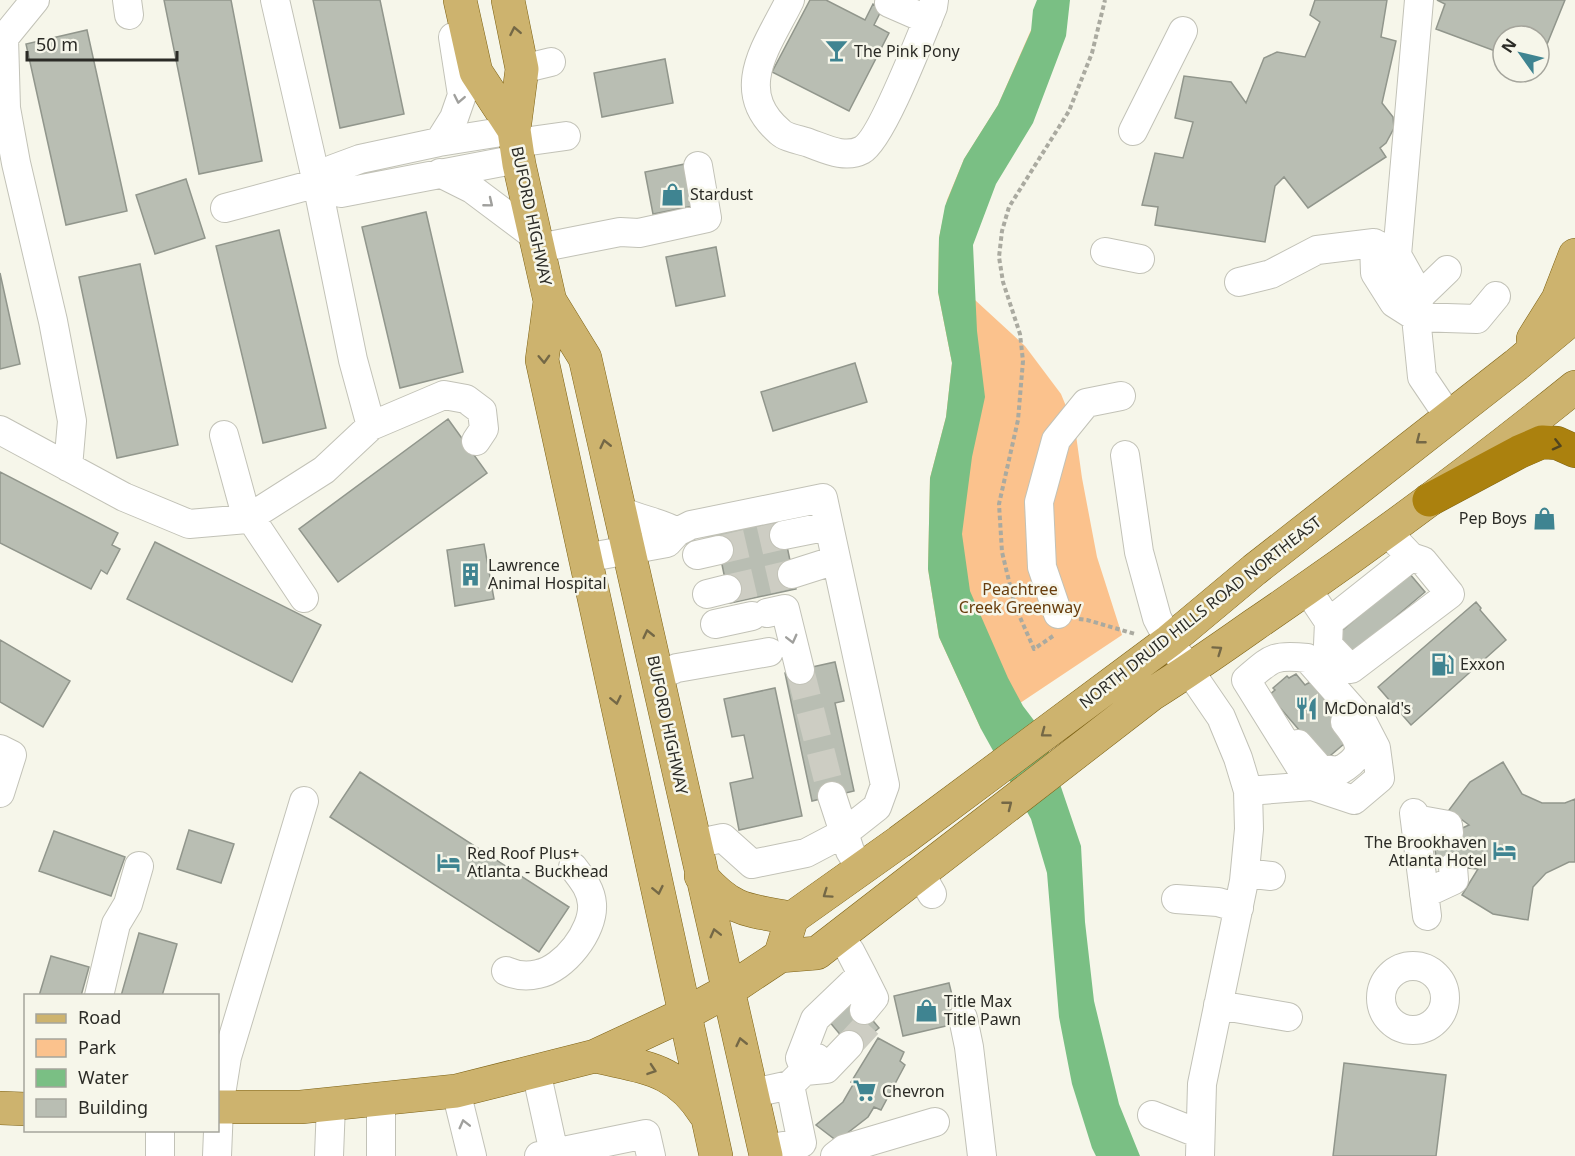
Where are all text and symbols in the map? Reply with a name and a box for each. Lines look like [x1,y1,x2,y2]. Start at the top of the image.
scale bar [27,24,177,62]
north arrow [1491,24,1551,84]
one-way arrow [509,26,522,36]
text: 50 m [36,32,78,56]
text: N [1496,34,1521,57]
bar icon: The Pink Pony [823,38,849,64]
place label: The Pink Pony [854,40,961,62]
one-way arrow [453,94,466,104]
street label: BUFORD HIGHWAY [506,144,558,289]
shop icon: Stardust [659,181,685,207]
place label: Stardust [690,183,753,205]
one-way arrow [482,196,493,207]
one-way arrow [538,355,550,364]
one-way arrow [1416,433,1427,444]
one-way arrow [1552,437,1562,450]
one-way arrow [599,439,612,449]
shop icon: Pep Boys [1532,505,1558,531]
place label: Pep Boys [1459,507,1527,529]
street label: NORTH DRUID HILLS ROAD NORTHEAST [1074,510,1326,713]
place label: Lawrence Animal Hospital [488,554,607,594]
building icon: Lawrence Animal Hospital [457,561,483,587]
park label: Peachtree Creek Greenway [959,578,1082,618]
one-way arrow [642,630,655,640]
one-way arrow [785,634,798,644]
one-way arrow [1212,646,1223,657]
fuel station icon: Exxon [1429,651,1455,677]
street label: BUFORD HIGHWAY [642,653,694,798]
place label: Exxon [1460,653,1505,675]
one-way arrow [609,695,622,705]
restaurant icon: McDonald's [1293,695,1319,721]
place label: McDonald's [1324,697,1411,719]
one-way arrow [1041,726,1052,737]
one-way arrow [1002,801,1013,812]
place label: The Brookhaven Atlanta Hotel [1365,831,1487,871]
hotel icon: The Brookhaven Atlanta Hotel [1492,838,1518,864]
place label: Red Roof Plus+ Atlanta - Buckhead [467,842,608,882]
hotel icon: Red Roof Plus+ Atlanta - Buckhead [436,849,462,875]
one-way arrow [651,885,664,895]
one-way arrow [823,886,834,897]
one-way arrow [710,929,722,939]
place label: Title Max Title Pawn [944,990,1021,1030]
legend [24,994,219,1132]
shop icon: Title Max Title Pawn [913,997,939,1023]
text: Road [78,1005,121,1029]
text: Park [78,1035,116,1059]
one-way arrow [735,1037,748,1047]
one-way arrow [646,1063,657,1076]
text: Water [78,1065,129,1089]
supermarket icon: Chevron [851,1078,877,1104]
place label: Chevron [882,1080,945,1102]
text: Building [78,1095,148,1119]
one-way arrow [459,1119,471,1129]

